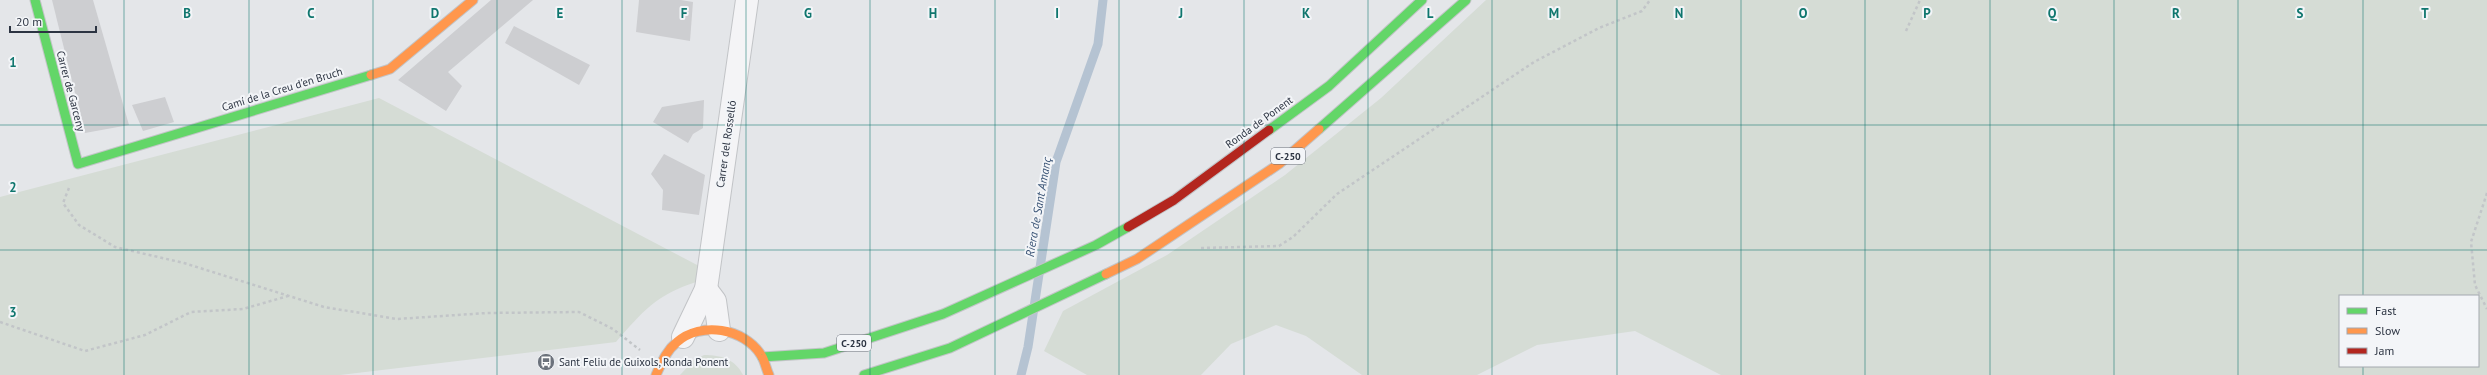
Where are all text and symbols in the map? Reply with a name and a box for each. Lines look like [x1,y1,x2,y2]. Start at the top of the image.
text: B [183,5,191,22]
text: C [307,5,315,22]
text: D [431,5,439,22]
text: E [557,5,564,22]
text: F [681,5,688,22]
text: G [804,5,812,22]
text: H [929,5,937,22]
text: I [1055,5,1059,22]
text: J [1178,5,1183,22]
text: K [1302,5,1310,22]
text: L [1427,5,1434,22]
text: M [1549,5,1559,22]
text: N [1675,5,1683,22]
text: O [1799,5,1808,22]
text: P [1923,5,1931,22]
text: Q [2048,5,2058,22]
text: R [2172,5,2180,22]
text: S [2297,5,2304,22]
text: T [2421,5,2429,22]
scale bar [10,8,96,34]
text: 20 m [16,14,42,29]
street label: Carrer de Garceny [53,49,89,134]
text: 1 [9,54,17,71]
street label: Camí de la Creu d'en Bruch [220,64,344,114]
street label: Ronda de Ponent [1223,93,1296,151]
street label: Carrer del Rosselló [713,99,739,189]
road number: C-250 [1271,148,1305,164]
water label: Riera de Sant Amanç [1022,155,1054,258]
text: 2 [9,179,17,196]
legend [2339,295,2479,367]
text: Fast [2375,303,2396,318]
text: 3 [9,304,17,321]
text: Slow [2375,323,2400,338]
road number: C-250 [837,335,871,351]
text: Jam [2374,343,2394,358]
bus stop icon: Sant Feliu de Guixols, Ronda Ponent [536,352,556,372]
place label: Sant Feliu de Guixols, Ronda Ponent [559,355,729,369]

